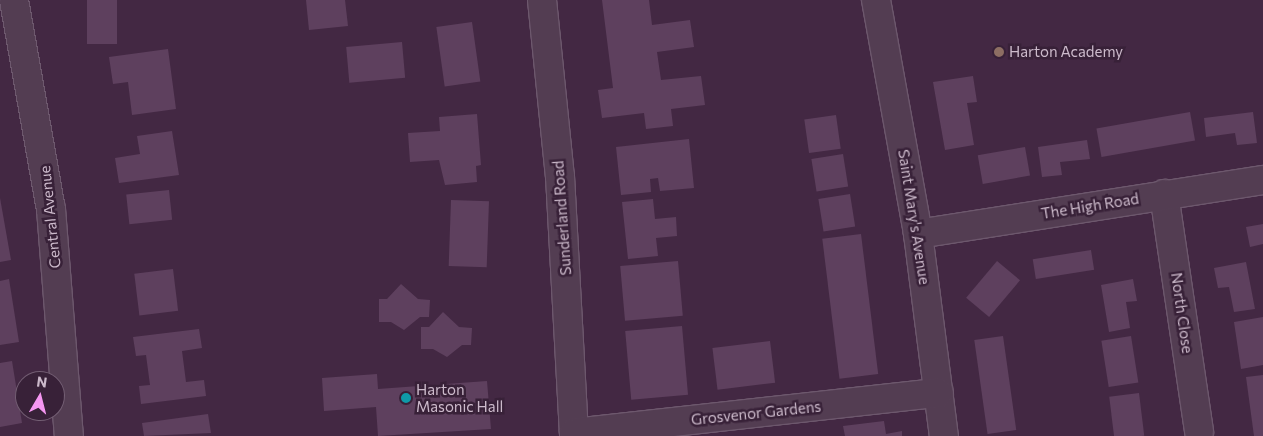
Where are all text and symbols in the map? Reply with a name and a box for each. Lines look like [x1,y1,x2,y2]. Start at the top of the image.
place label: Harton Academy [1009,43,1123,61]
marker: Harton Academy [993,46,1005,58]
street label: Saint Mary's Avenue [894,148,934,286]
street label: Sunderland Road [549,160,575,276]
street label: Central Avenue [36,165,64,269]
street label: The High Road [1040,189,1140,223]
street label: North Close [1167,271,1197,355]
north arrow [15,371,65,421]
text: N [36,372,48,391]
place label: Harton Masonic Hall [416,380,503,415]
marker: Harton Masonic Hall [400,392,412,404]
street label: Grosvenor Gardens [690,397,822,429]

